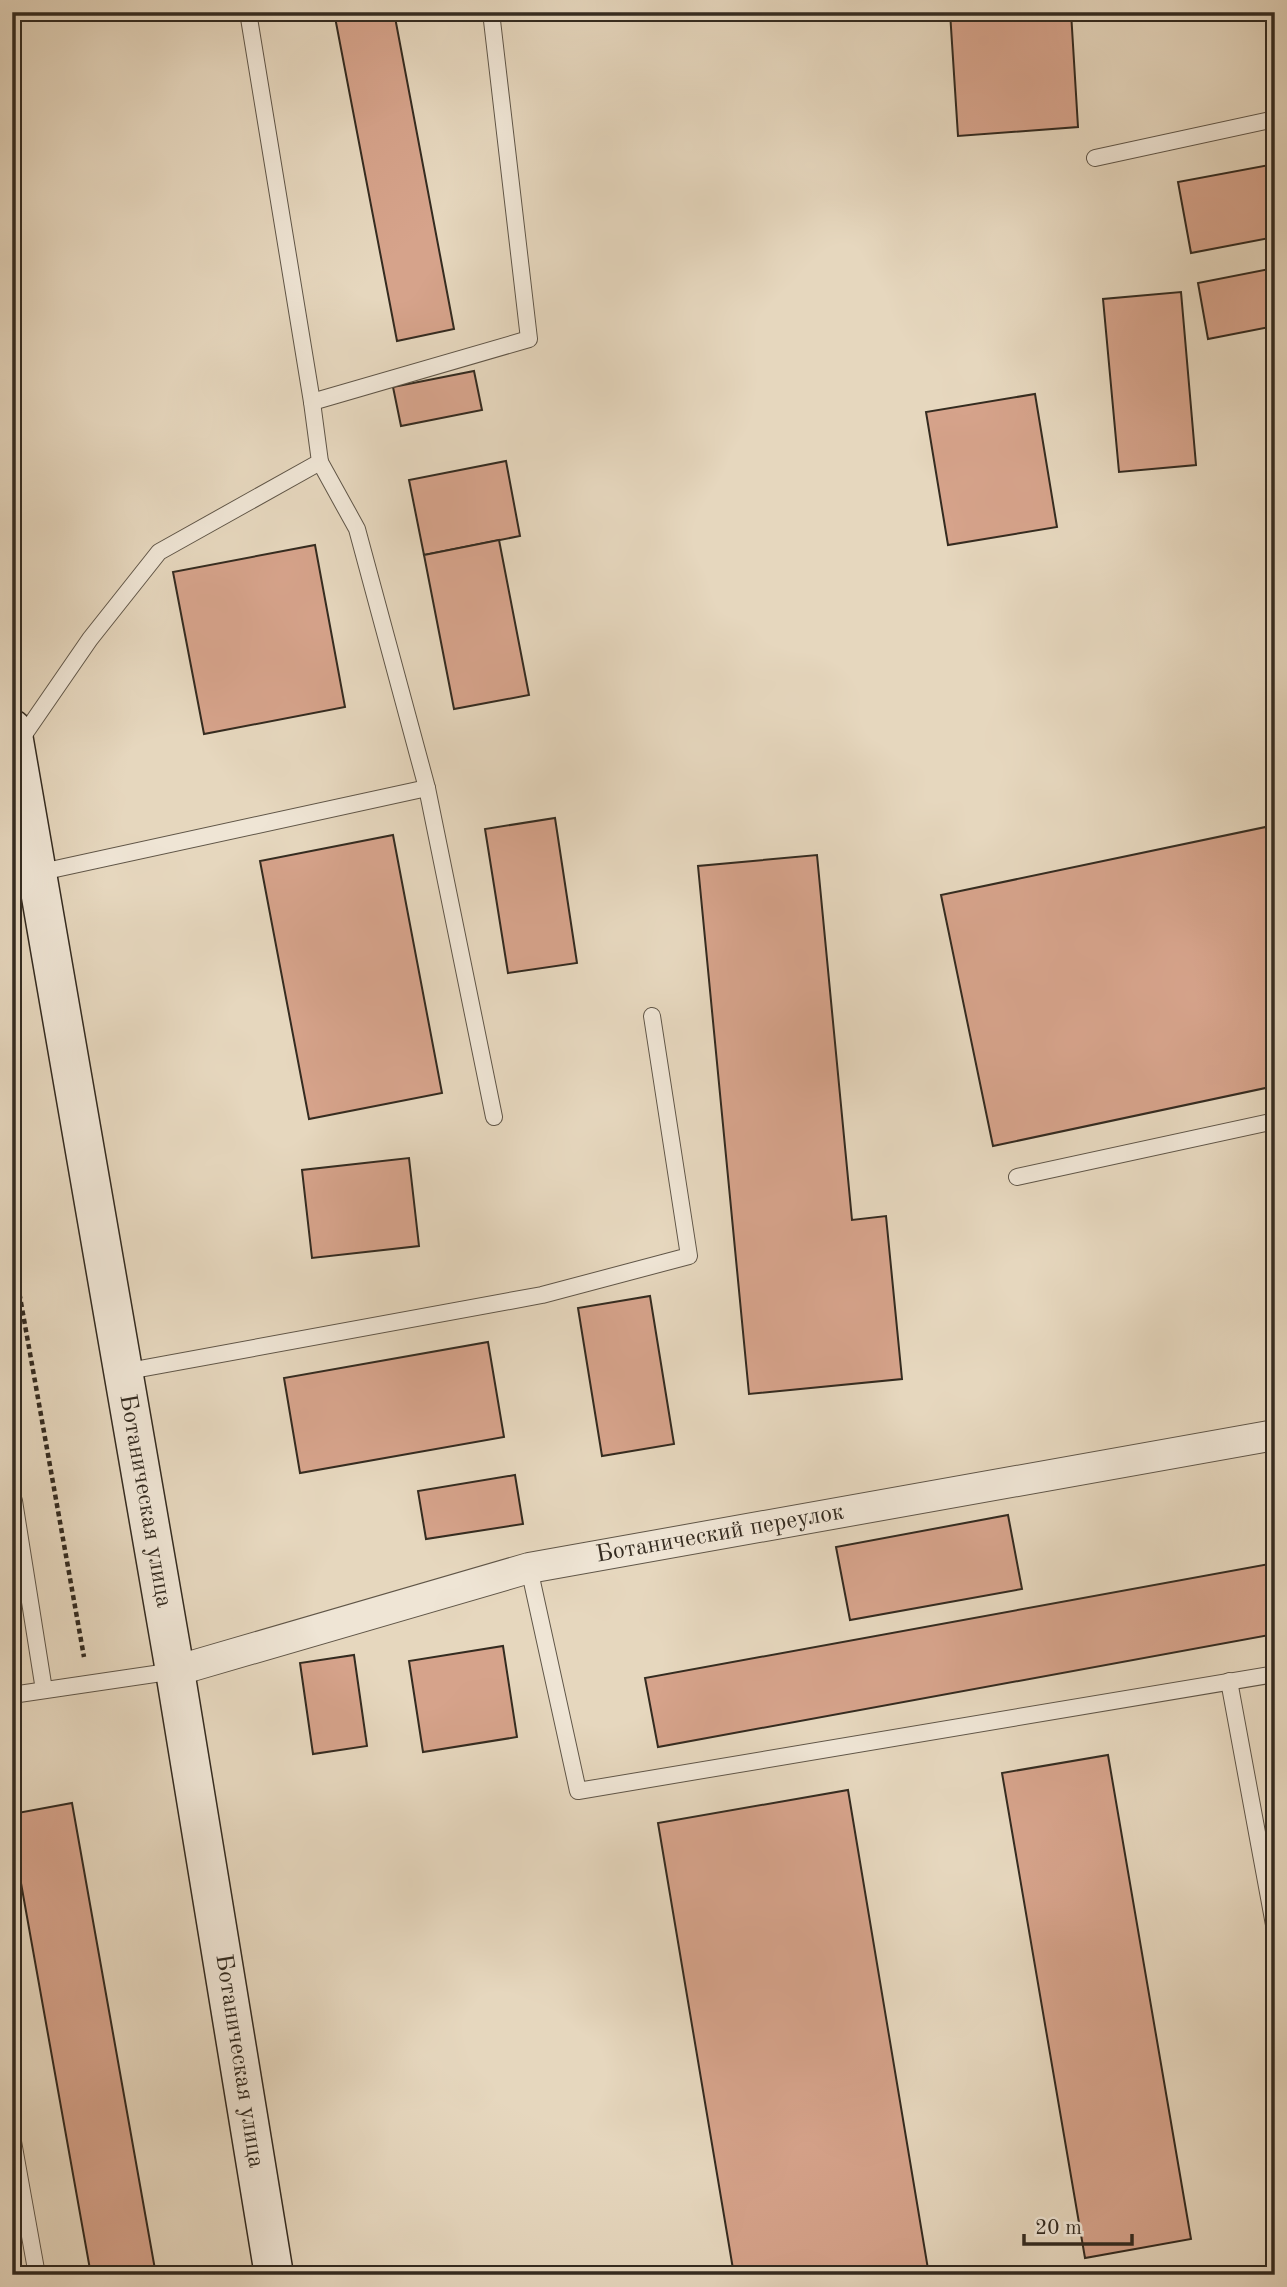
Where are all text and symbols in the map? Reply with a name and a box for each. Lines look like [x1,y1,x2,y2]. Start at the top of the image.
street label: Ботаническая улица [114,1392,176,1610]
street label: Ботанический переулок [594,1500,846,1568]
street label: Ботаническая улица [210,1952,268,2170]
scale bar [1024,2203,1133,2247]
text: 20 m [1035,2218,1082,2239]

